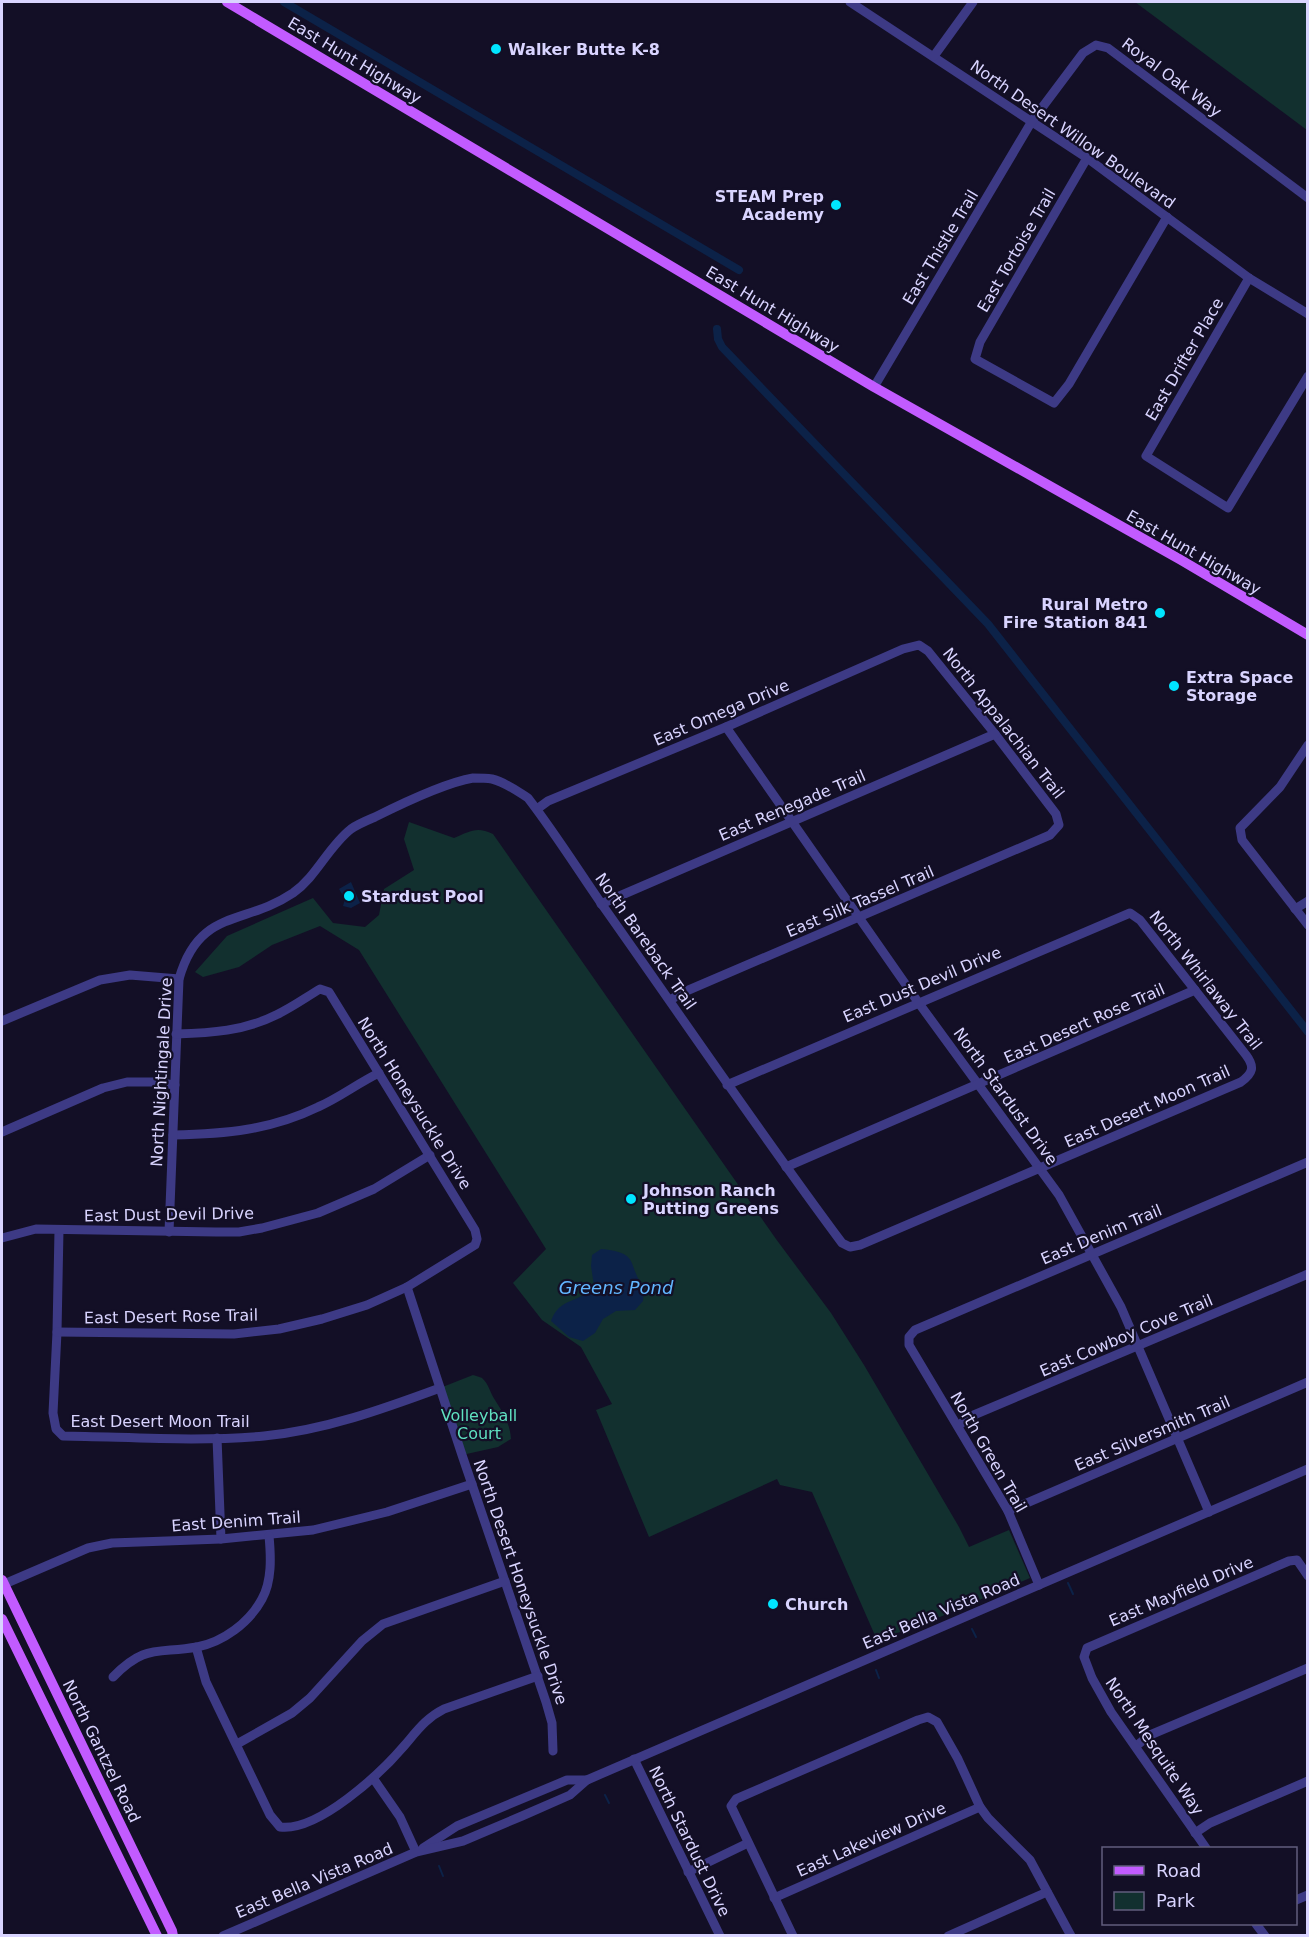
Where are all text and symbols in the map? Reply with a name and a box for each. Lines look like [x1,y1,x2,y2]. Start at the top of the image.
street label: East Hunt Highway [285,13,425,108]
street label: Royal Oak Way [1118,34,1225,121]
place label: Walker Butte K-8 [508,40,660,59]
marker: Walker Butte K-8 [489,42,503,56]
street label: North Desert Willow Boulevard [967,56,1179,213]
street label: East Tortoise Trail [973,185,1060,315]
street label: East Thistle Trail [899,186,982,308]
place label: STEAM Prep Academy [715,187,825,224]
marker: STEAM Prep Academy [829,198,843,212]
street label: East Hunt Highway [703,262,843,357]
street label: East Drifter Place [1142,294,1227,424]
street label: East Hunt Highway [1123,506,1265,599]
place label: Rural Metro Fire Station 841 [1003,595,1148,632]
marker: Rural Metro Fire Station 841 [1153,606,1167,620]
street label: North Appalachian Trail [939,644,1068,803]
place label: Extra Space Storage [1186,668,1293,705]
street label: East Omega Drive [651,675,792,750]
marker: Extra Space Storage [1167,679,1181,693]
street label: East Renegade Trail [716,766,868,845]
street label: East Silk Tassel Trail [783,862,937,941]
street label: North Bareback Trail [591,869,700,1013]
place label: Stardust Pool [361,887,484,906]
marker: Stardust Pool [342,889,356,903]
street label: North Whirlaway Trail [1145,907,1266,1054]
street label: East Dust Devil Drive [840,942,1004,1026]
street label: North Nightingale Drive [147,977,176,1167]
street label: East Desert Rose Trail [1001,979,1168,1068]
street label: North Honeysuckle Drive [354,1014,476,1193]
street label: North Stardust Drive [949,1024,1062,1169]
street label: East Desert Moon Trail [1061,1061,1233,1152]
place label: Johnson Ranch Putting Greens [642,1181,779,1218]
marker: Johnson Ranch Putting Greens [624,1192,638,1206]
street label: East Denim Trail [1038,1200,1165,1269]
street label: East Dust Devil Drive [84,1204,254,1225]
water label: Greens Pond [559,1277,674,1298]
street label: East Cowboy Cove Trail [1037,1290,1216,1381]
street label: East Desert Rose Trail [84,1305,258,1328]
street label: North Green Trail [946,1389,1031,1516]
street label: East Silversmith Trail [1072,1392,1233,1475]
park label: Volleyball Court [441,1406,517,1443]
street label: East Desert Moon Trail [70,1412,250,1431]
street label: North Desert Honeysuckle Drive [470,1457,572,1707]
street label: East Denim Trail [171,1507,301,1536]
street label: East Mayfield Drive [1106,1552,1256,1630]
street label: East Bella Vista Road [860,1570,1023,1653]
place label: Church [785,1595,848,1614]
marker: Church [766,1597,780,1611]
street label: North Mesquite Way [1101,1674,1208,1819]
street label: North Gantzel Road [59,1677,144,1826]
street label: North Stardust Drive [645,1763,734,1920]
street label: East Lakeview Drive [794,1798,949,1881]
street label: East Bella Vista Road [233,1839,396,1922]
legend [1102,1847,1297,1925]
text: Road [1156,1860,1201,1881]
text: Park [1156,1890,1195,1911]

